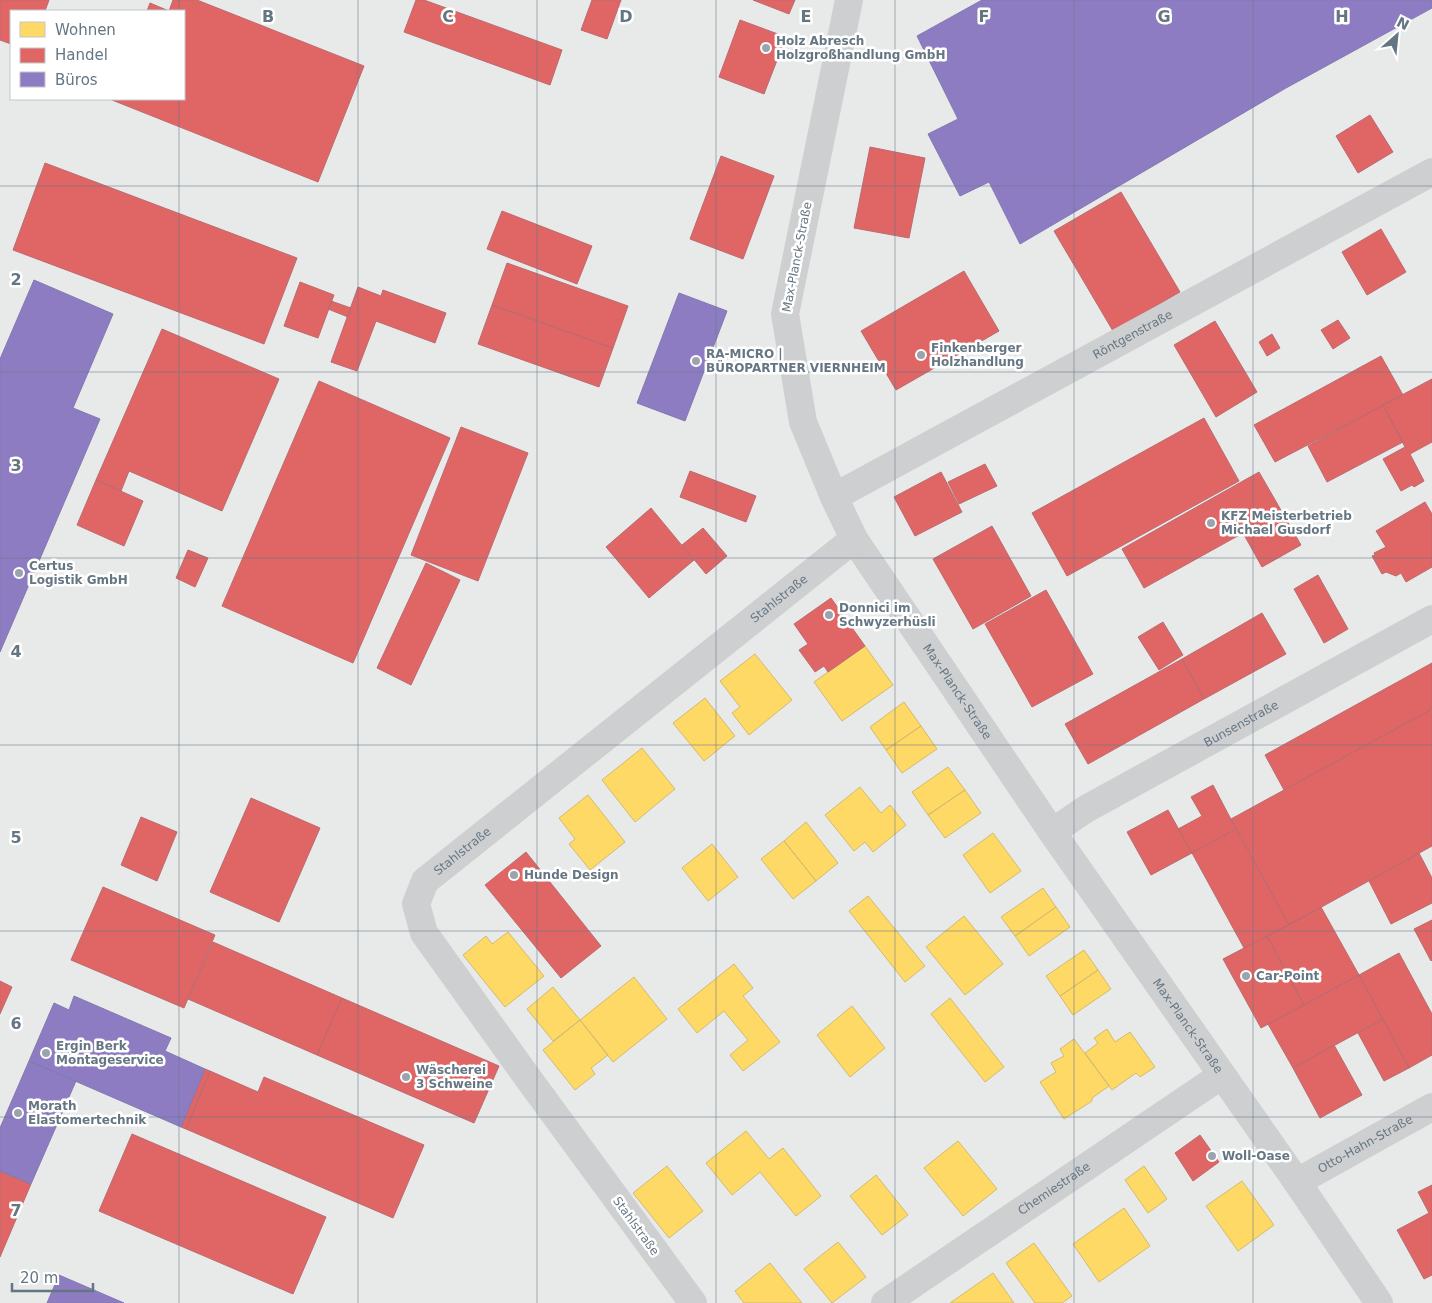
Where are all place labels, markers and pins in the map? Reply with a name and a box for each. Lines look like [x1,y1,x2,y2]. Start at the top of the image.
place label: Holz Abresch Holzgroßhandlung GmbH [776,34,946,62]
marker: Holz Abresch Holzgroßhandlung GmbH [760,42,772,54]
place label: Finkenberger Holzhandlung [931,341,1024,369]
place label: RA-MICRO | BÜROPARTNER VIERNHEIM [706,347,886,375]
marker: Finkenberger Holzhandlung [915,349,927,361]
marker: RA-MICRO | BÜROPARTNER VIERNHEIM [690,355,702,367]
place label: KFZ Meisterbetrieb Michael Gusdorf [1221,509,1352,537]
marker: KFZ Meisterbetrieb Michael Gusdorf [1205,517,1217,529]
place label: Certus Logistik GmbH [29,559,128,587]
marker: Certus Logistik GmbH [13,567,25,579]
place label: Donnici im Schwyzerhüsli [839,601,936,629]
marker: Donnici im Schwyzerhüsli [823,609,835,621]
place label: Hunde Design [524,868,619,882]
marker: Hunde Design [508,869,520,881]
place label: Car-Point [1256,969,1319,983]
marker: Car-Point [1240,970,1252,982]
place label: Ergin Berk Montageservice [56,1039,164,1067]
marker: Ergin Berk Montageservice [40,1047,52,1059]
place label: Wäscherei 3 Schweine [416,1063,493,1091]
marker: Wäscherei 3 Schweine [400,1071,412,1083]
place label: Morath Elastomertechnik [28,1099,147,1127]
marker: Morath Elastomertechnik [12,1107,24,1119]
place label: Woll-Oase [1222,1149,1290,1163]
marker: Woll-Oase [1206,1150,1218,1162]

